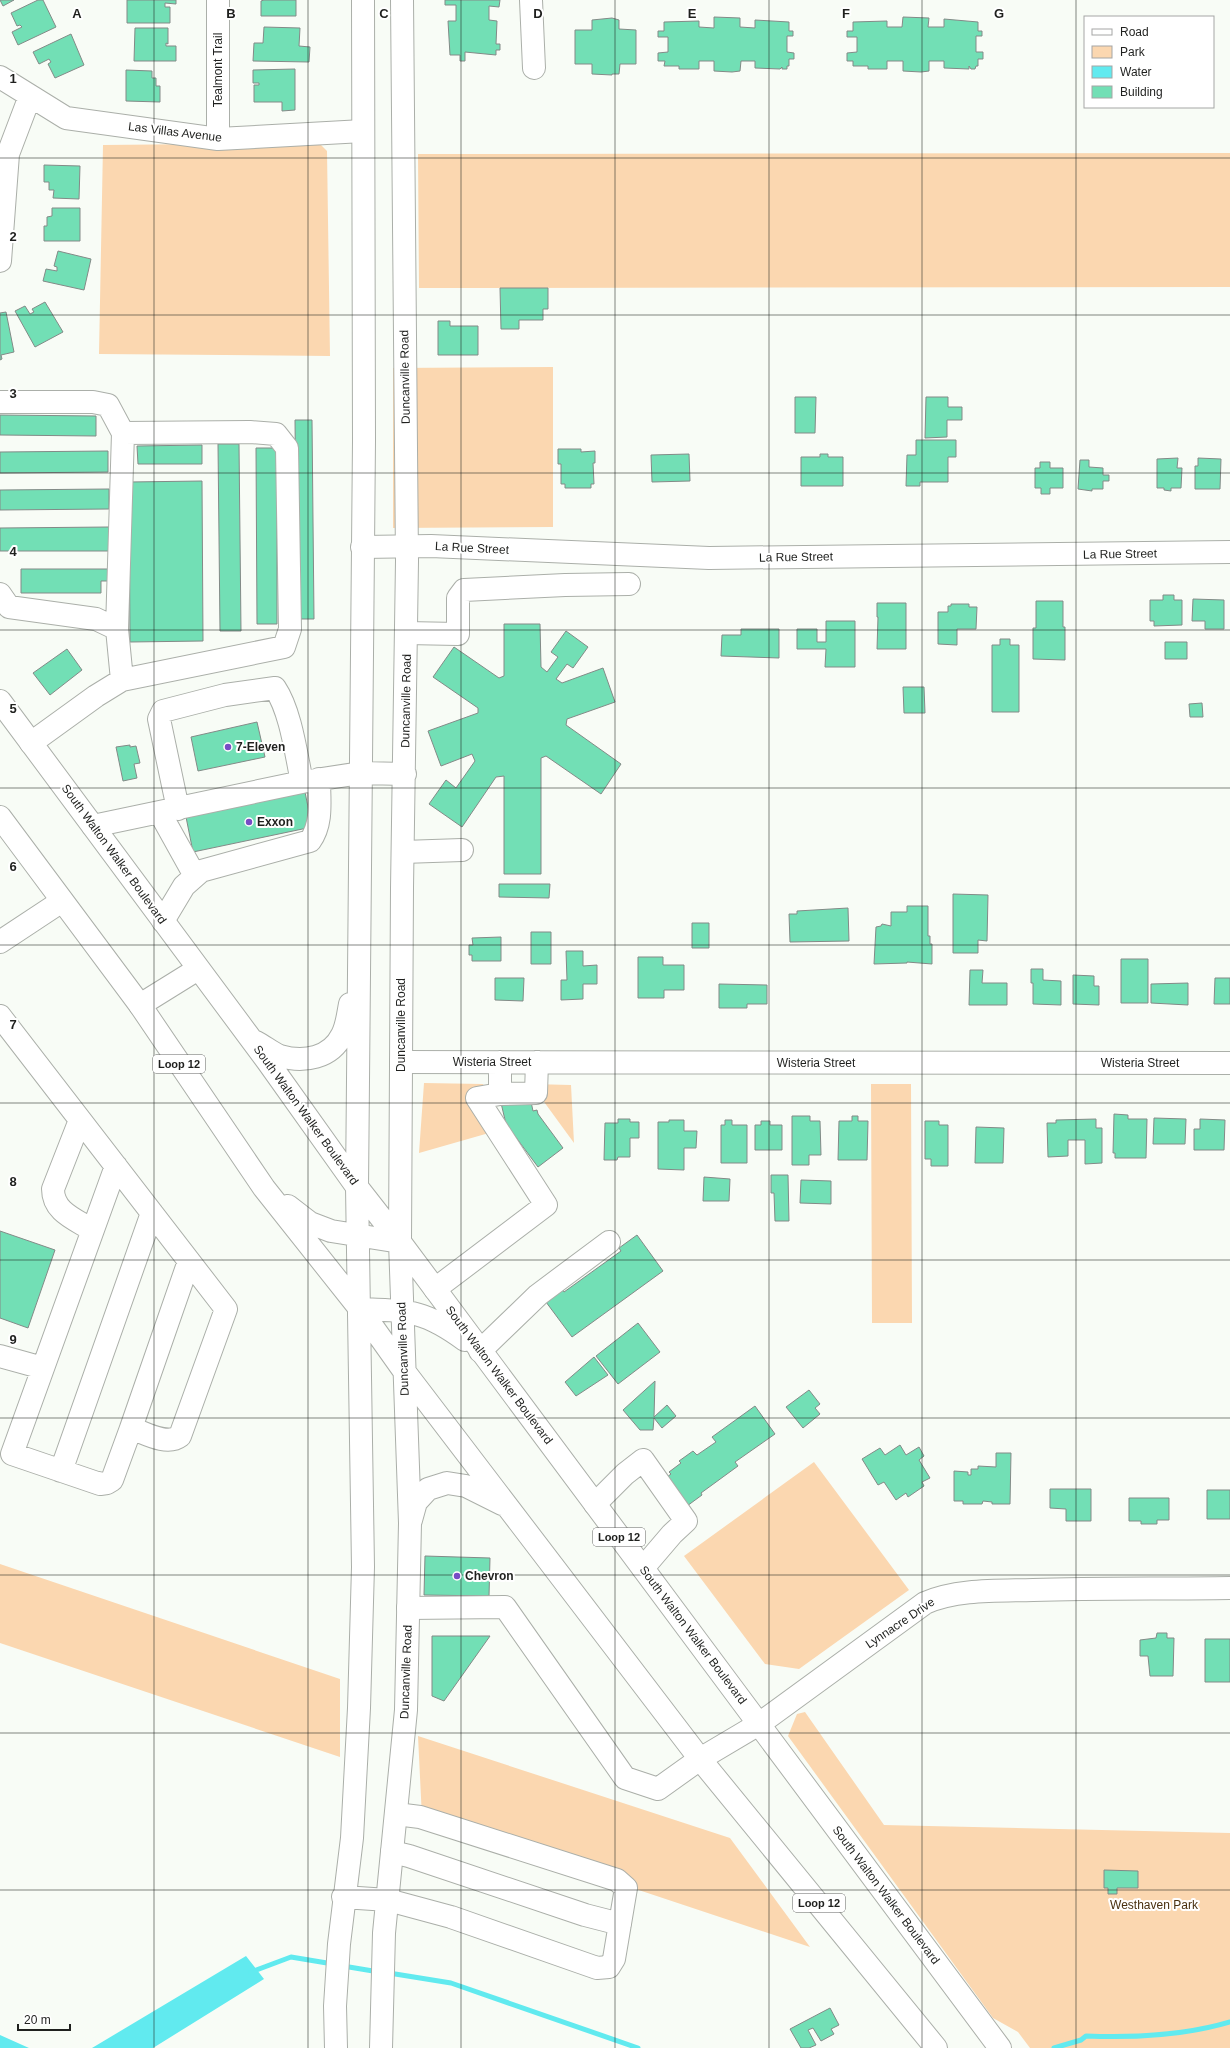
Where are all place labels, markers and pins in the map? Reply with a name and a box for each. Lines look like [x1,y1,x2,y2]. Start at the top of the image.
place label: 7-Eleven [236,740,285,754]
marker: 7-Eleven [223,742,233,752]
place label: Exxon [257,815,293,829]
marker: Exxon [244,817,254,827]
place label: Chevron [465,1569,514,1583]
marker: Chevron [452,1571,462,1581]

